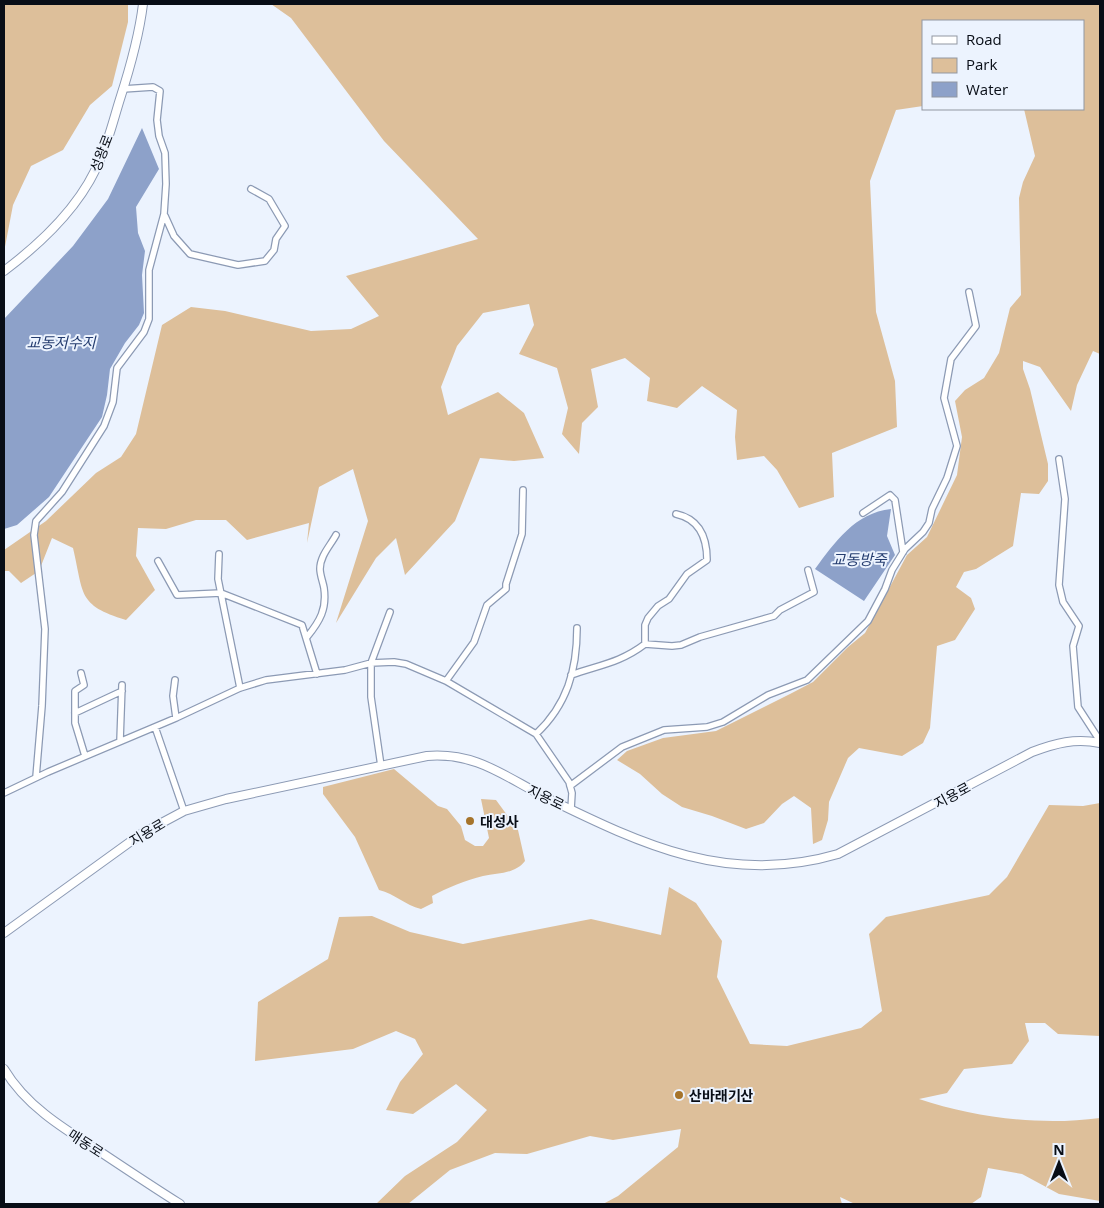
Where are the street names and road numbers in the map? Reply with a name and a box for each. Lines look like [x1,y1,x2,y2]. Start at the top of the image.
street label: 성왕로 [85,131,117,174]
street label: 지용로 [930,777,974,812]
street label: 지용로 [524,780,568,814]
street label: 지용로 [126,814,169,850]
street label: 매동로 [65,1125,107,1162]

